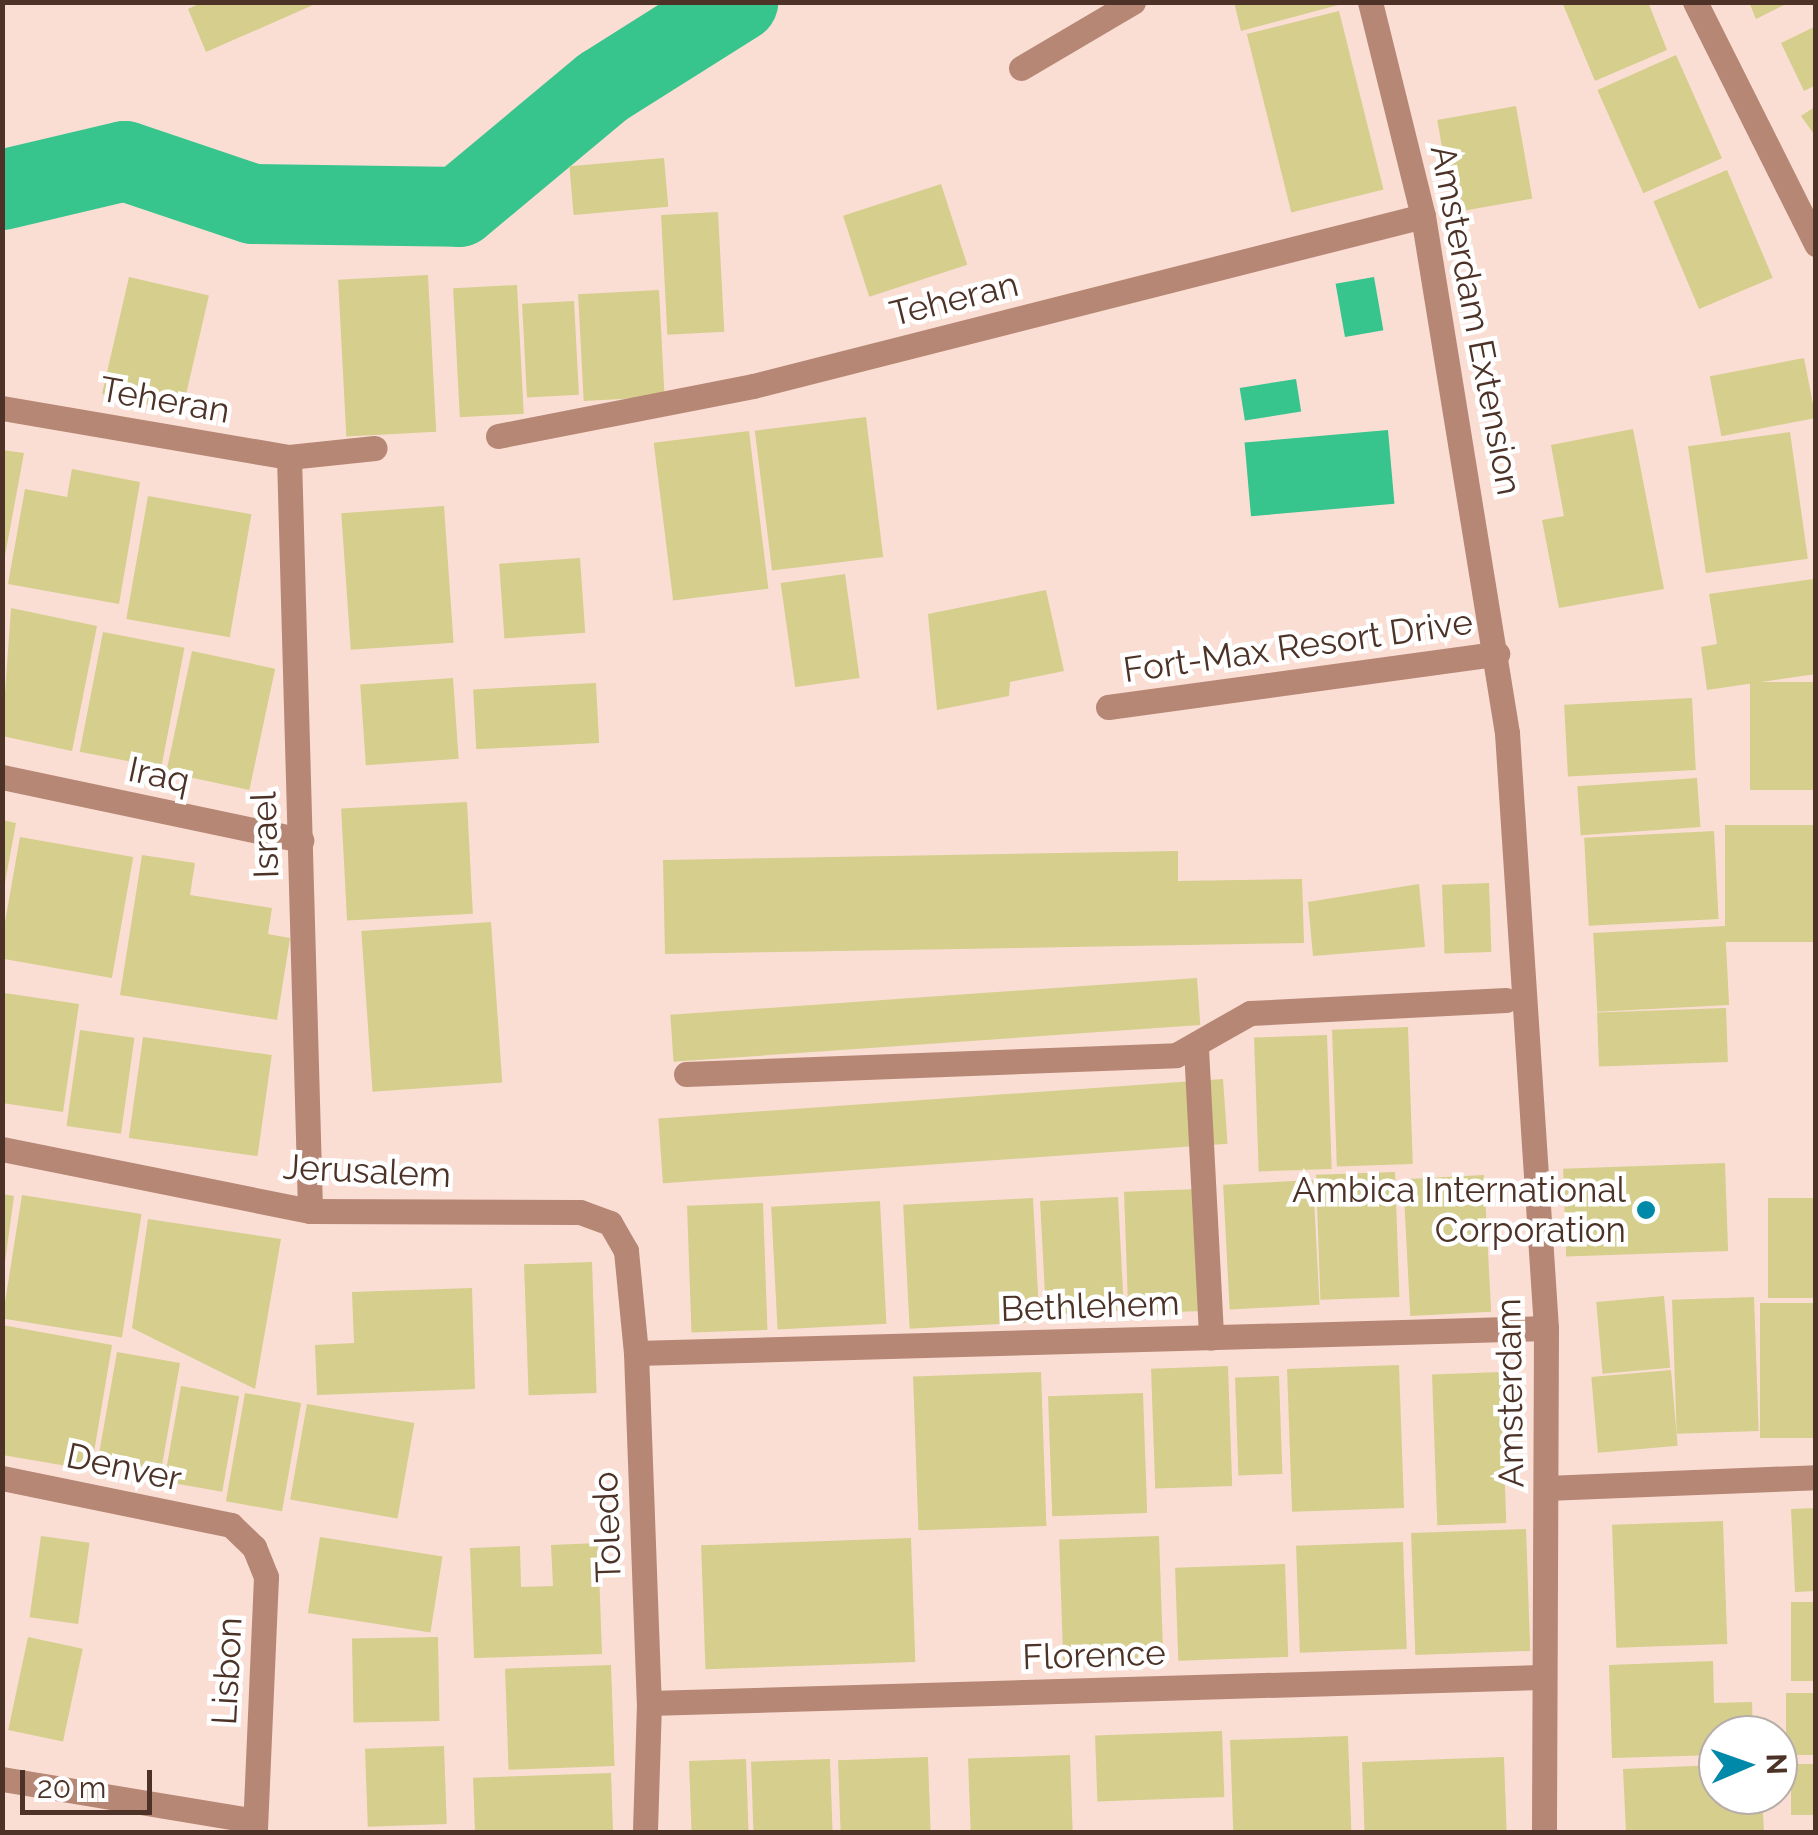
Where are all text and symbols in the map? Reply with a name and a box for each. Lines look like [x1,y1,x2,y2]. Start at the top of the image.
street label: Amsterdam Extension [1421,142,1531,498]
street label: Teheran [886,263,1022,335]
street label: Teheran [97,368,233,432]
street label: Fort-Max Resort Drive [1121,601,1475,691]
street label: Iraq [125,748,193,802]
street label: Israel [242,791,288,879]
street label: Jerusalem [282,1146,452,1196]
place label: Ambica International Corporation [1292,1169,1626,1251]
marker: Ambica International Corporation [1635,1199,1657,1221]
street label: Bethlehem [1000,1282,1180,1330]
street label: Amsterdam [1487,1298,1533,1488]
street label: Denver [63,1434,185,1500]
street label: Toledo [584,1471,630,1583]
street label: Lisbon [203,1616,251,1726]
street label: Florence [1022,1632,1166,1678]
north arrow [1698,1715,1798,1815]
scale bar [25,1750,158,1812]
text: N [1760,1753,1793,1775]
text: 20 m [37,1770,106,1805]

